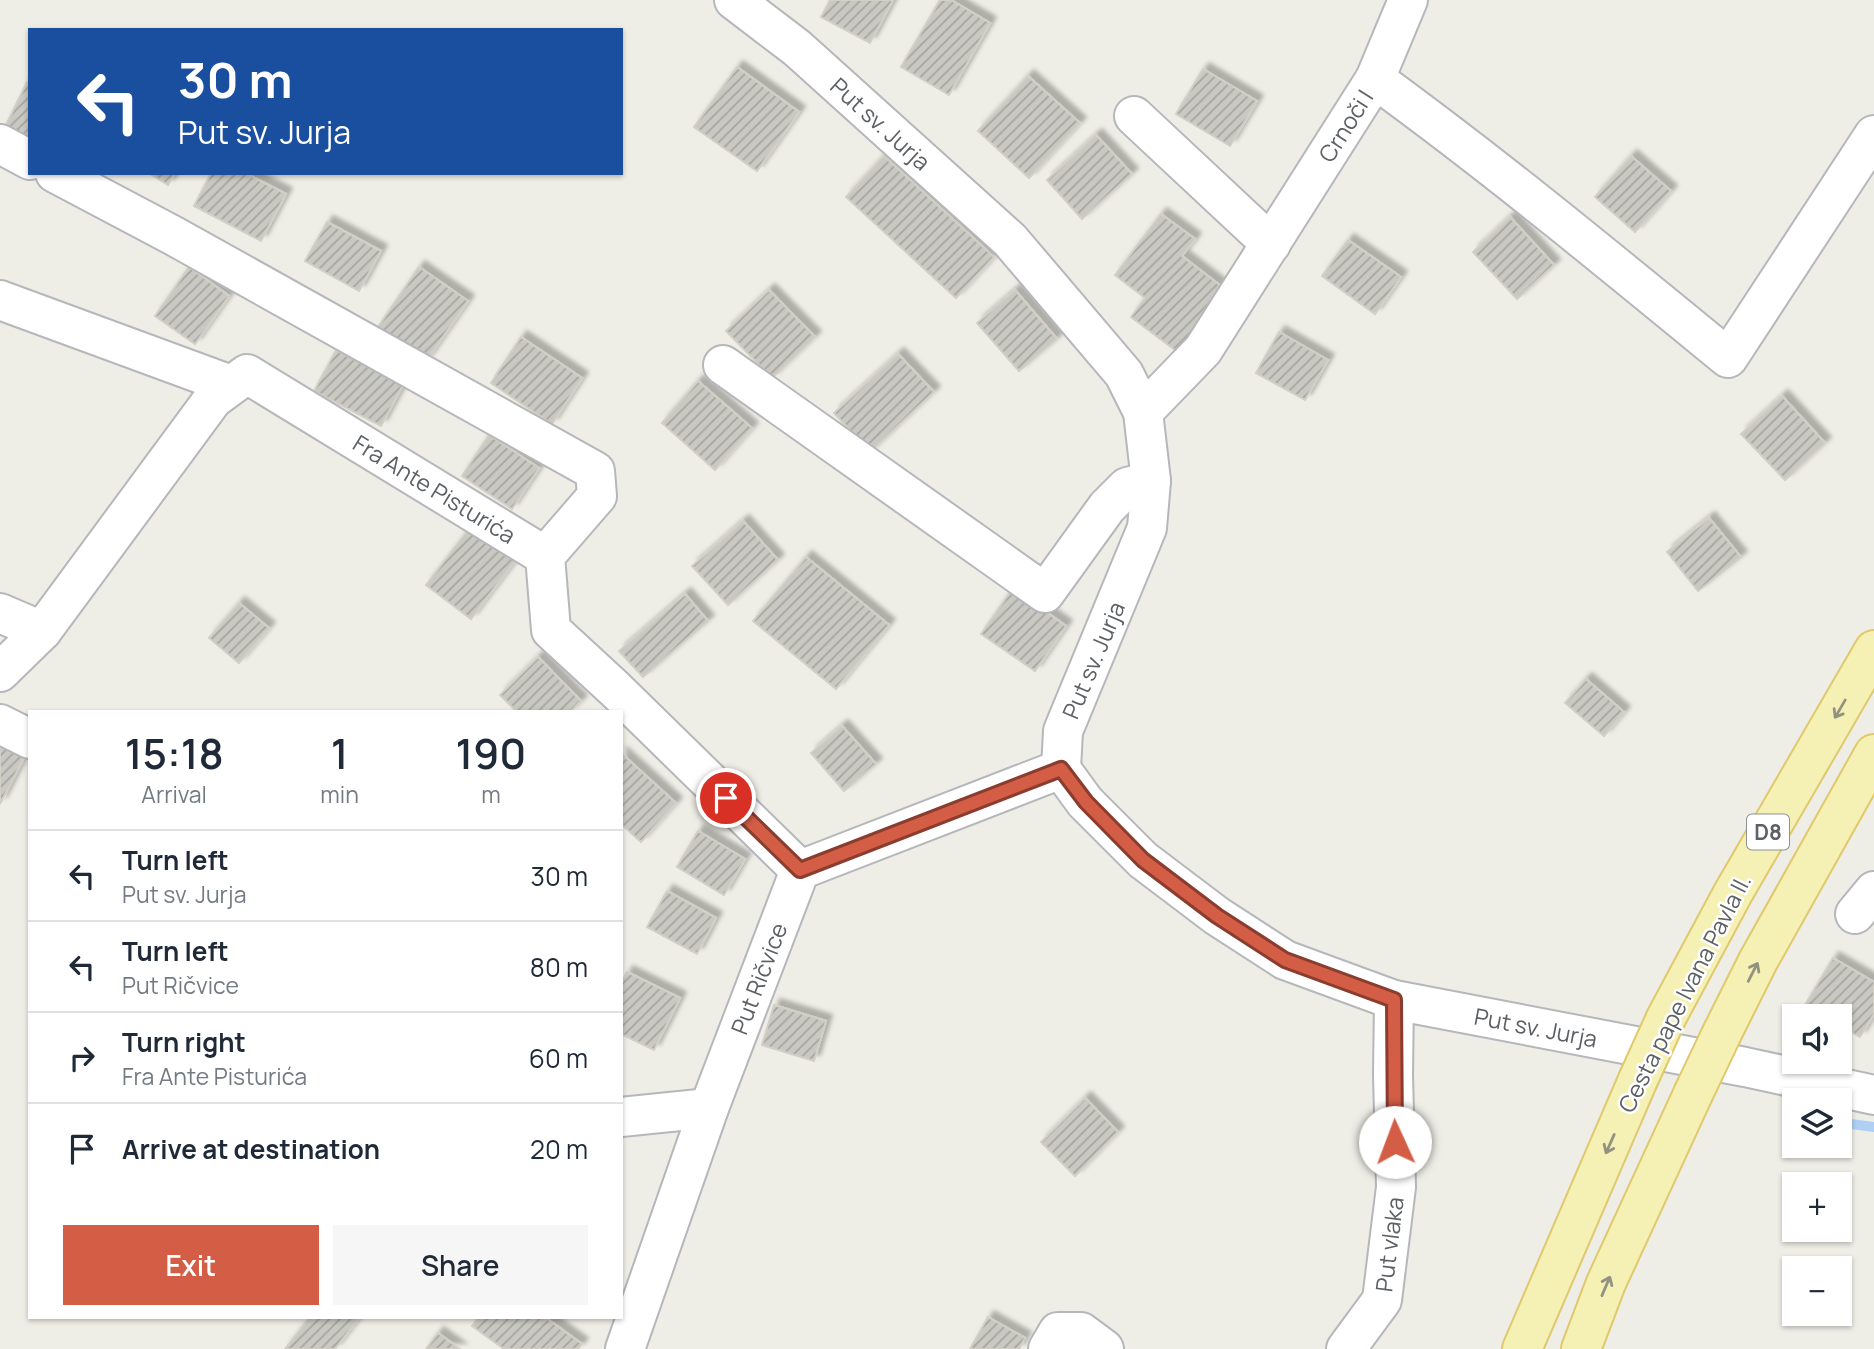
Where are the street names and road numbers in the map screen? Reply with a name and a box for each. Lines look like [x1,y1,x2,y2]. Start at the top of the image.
street label: Put sv. Jurja [824,70,938,177]
street label: Crnoči l [1311,83,1380,168]
street label: Fra Ante Pisturića [347,427,522,551]
street label: Put sv. Jurja [1054,596,1132,724]
road number: D8 [1747,814,1789,850]
street label: Cesta pape Ivana Pavla II. [1610,868,1758,1118]
street label: Put Ričvice [723,918,794,1039]
street label: Put sv. Jurja [1472,1000,1600,1054]
street label: Put vlaka [1367,1195,1411,1294]

